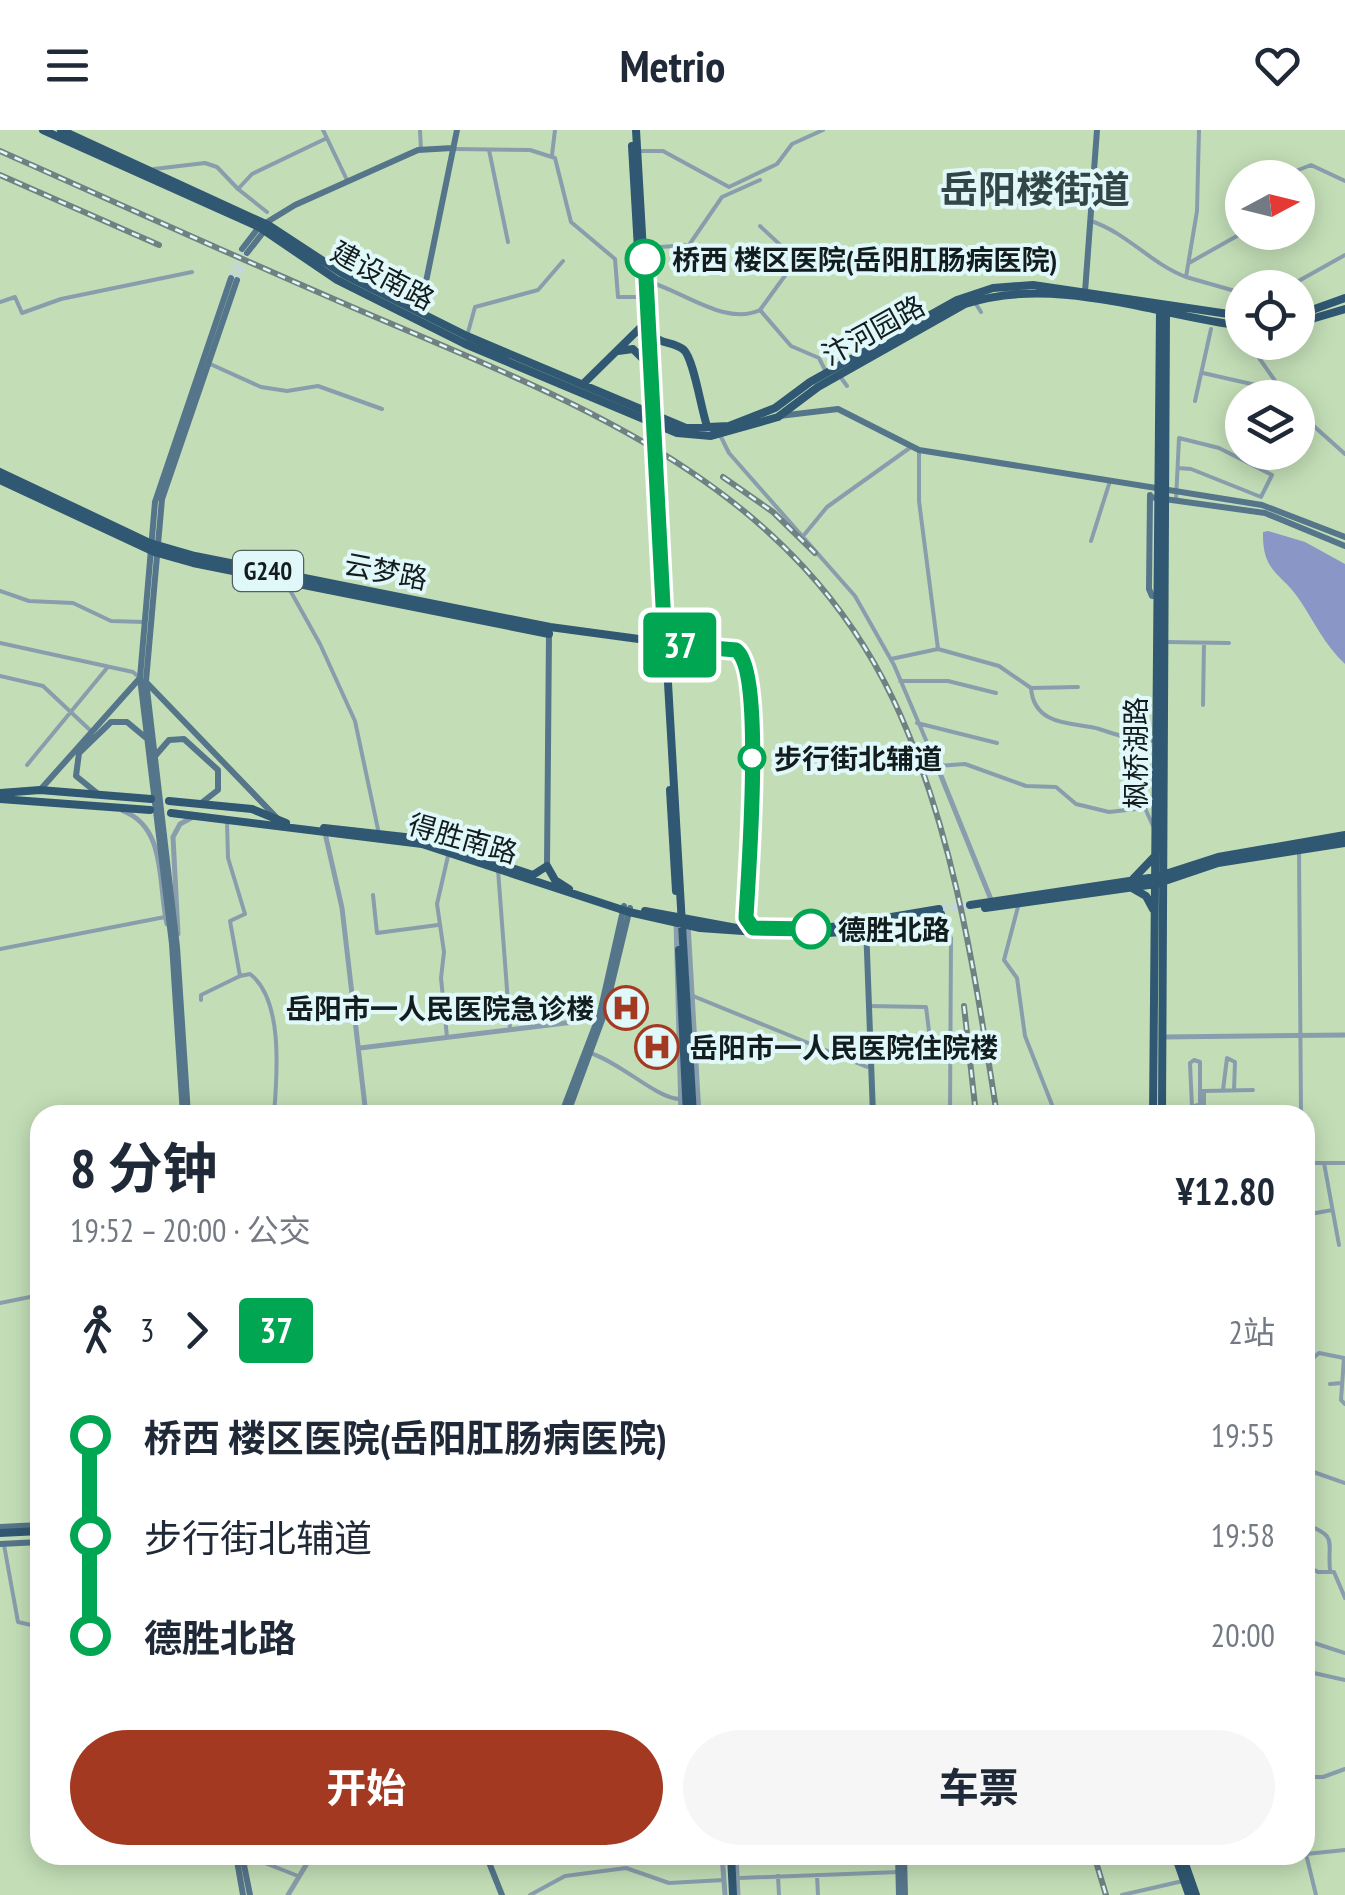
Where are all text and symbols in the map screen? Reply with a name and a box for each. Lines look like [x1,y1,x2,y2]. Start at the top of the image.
text: Metrio [620,36,725,94]
icon: menu [40,38,95,93]
icon: heart [1250,38,1305,93]
north arrow [1225,160,1315,250]
map controls [1225,160,1315,470]
district label: 岳阳楼街道 [940,164,1130,213]
street label: 建设南路 [325,232,441,318]
marker: 桥西 楼区医院(岳阳肛肠病医院) [626,240,664,278]
place label: 桥西 楼区医院(岳阳肛肠病医院) [672,241,1057,278]
button: locate [1225,270,1315,360]
street label: 汴河园路 [815,287,931,373]
button: layers [1225,380,1315,470]
street label: 云梦路 [341,545,431,597]
road number: G240 [233,551,303,591]
line badge: 37 [635,612,725,678]
text: 37 [663,622,697,668]
street label: 枫桥湖路 [1117,697,1154,809]
place label: 步行街北辅道 [774,740,942,777]
marker: 步行街北辅道 [739,745,765,771]
street label: 得胜南路 [404,805,522,871]
marker: 德胜北路 [792,910,830,948]
place label: 德胜北路 [838,911,950,948]
hospital icon: 岳阳市一人民医院急诊楼 [603,985,649,1031]
place label: 岳阳市一人民医院急诊楼 [286,990,594,1027]
hospital icon: 岳阳市一人民医院住院楼 [634,1024,680,1070]
place label: 岳阳市一人民医院住院楼 [690,1029,998,1066]
text: 8 分钟 [70,1132,218,1203]
text: ¥12.80 [1176,1166,1275,1215]
text: 19:52 – 20:00 · 公交 [70,1209,311,1251]
icon: walk [70,1303,125,1358]
icon: forward [169,1303,224,1358]
text: 37 [259,1307,293,1353]
text: 3 [140,1309,154,1351]
text: 2站 [1229,1311,1275,1353]
text: 桥西 楼区医院(岳阳肛肠病医院) [144,1413,667,1462]
text: 19:55 [1211,1414,1275,1456]
text: 步行街北辅道 [144,1513,372,1562]
text: 19:58 [1211,1514,1275,1556]
text: 德胜北路 [144,1613,296,1662]
text: 20:00 [1211,1614,1275,1656]
button: 开始 [70,1730,663,1845]
button: 车票 [683,1730,1275,1845]

